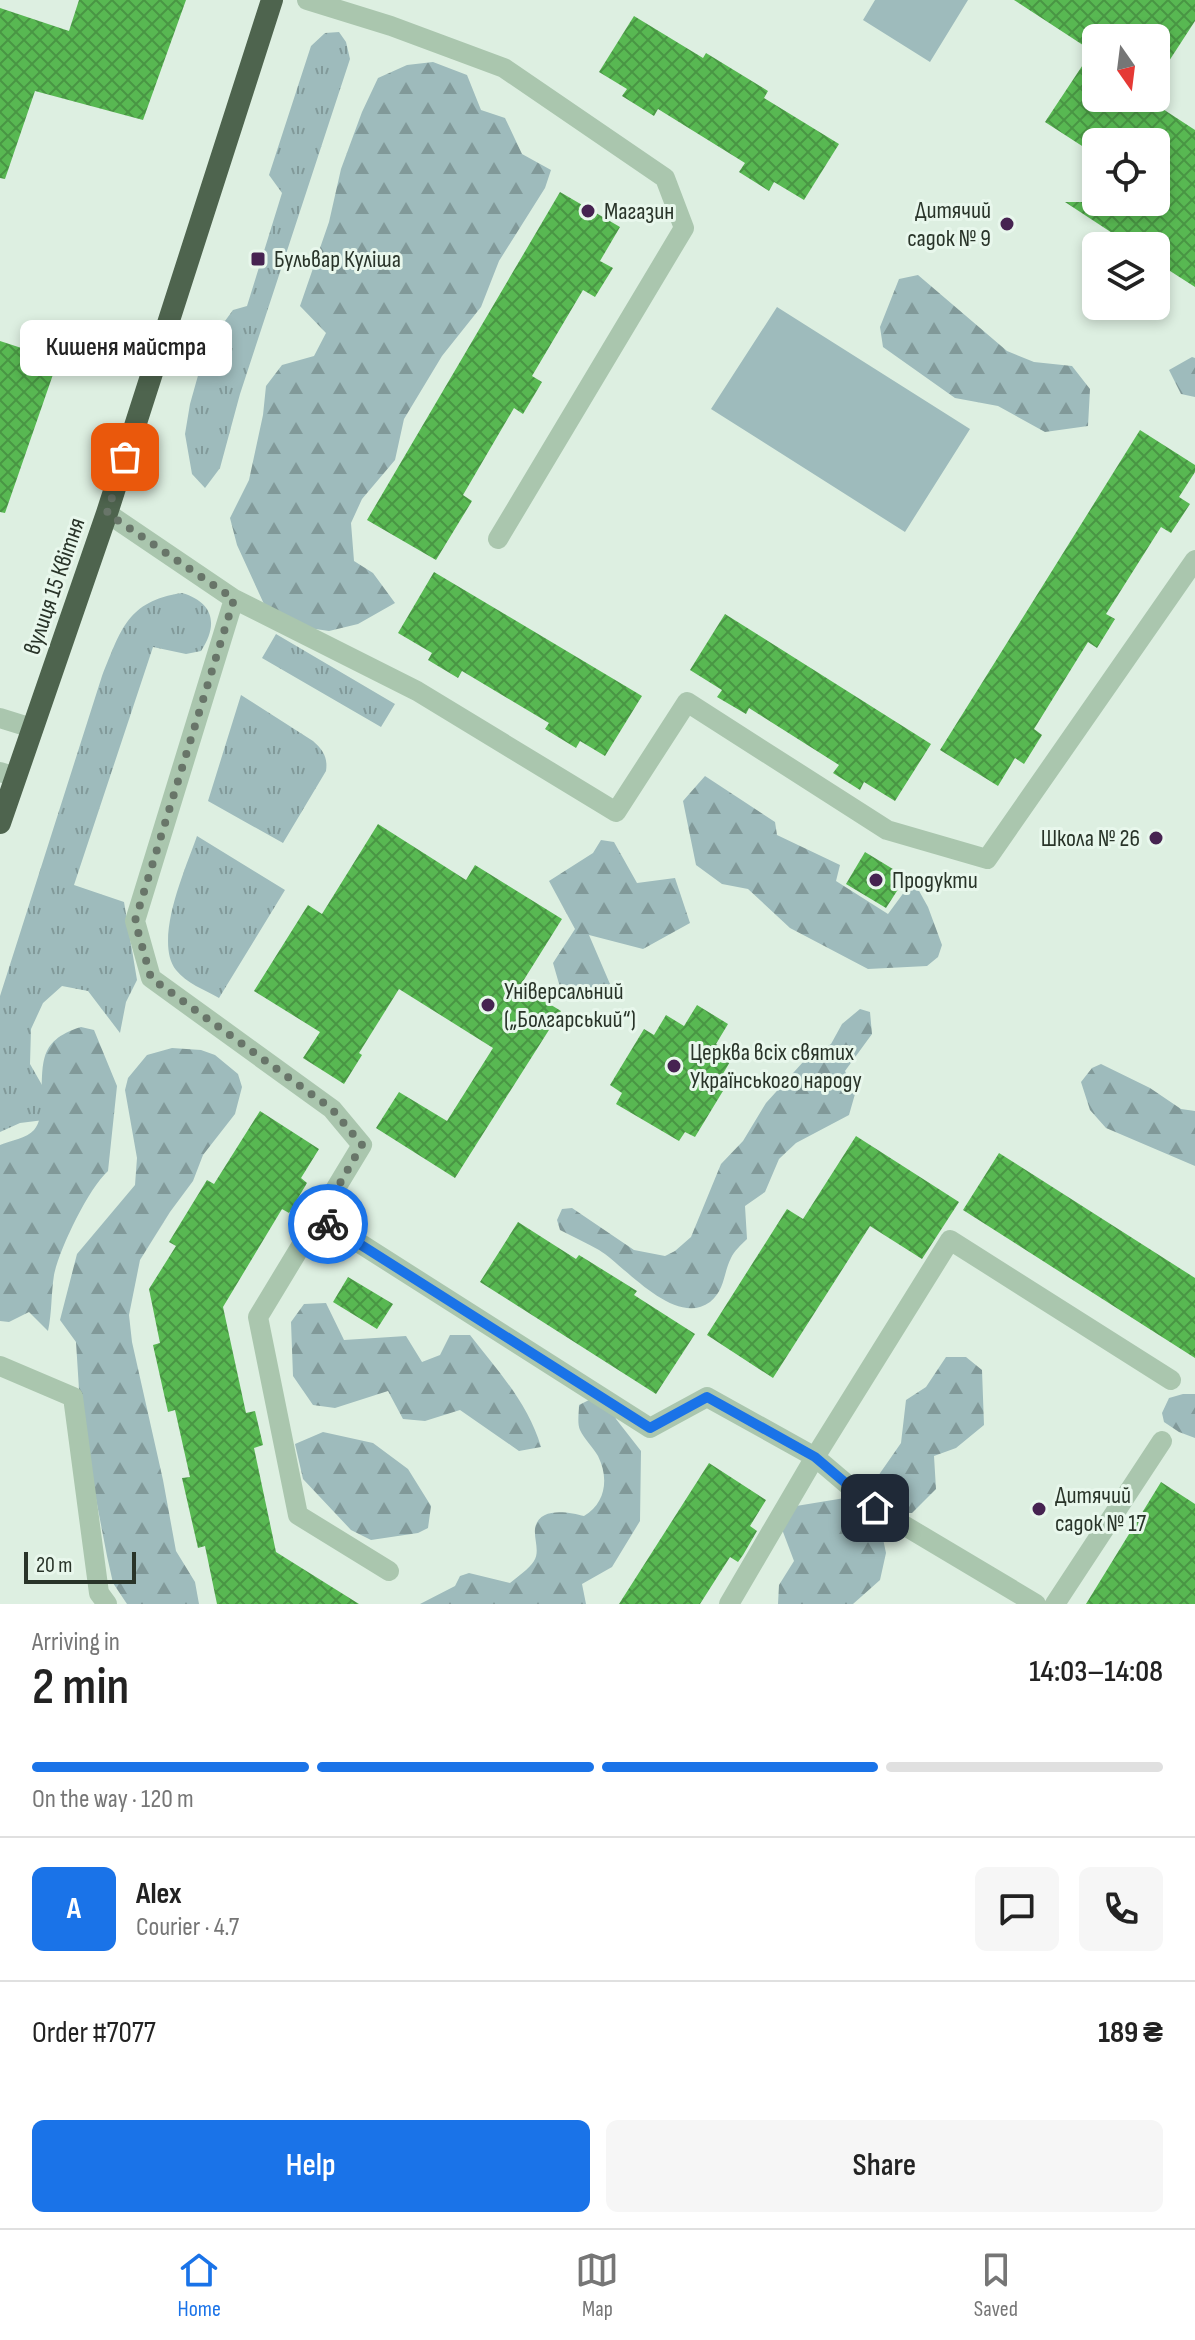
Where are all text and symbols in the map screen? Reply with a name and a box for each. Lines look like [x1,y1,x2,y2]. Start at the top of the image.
north arrow [1082,24,1170,112]
map controls [1082,24,1170,320]
button: locate [1082,128,1170,216]
place label: Дитячий садок № 9 [907,196,991,253]
place label: Магазин [604,197,674,226]
marker: Магазин [579,202,597,220]
marker: Дитячий садок № 9 [998,215,1016,233]
button: layers [1082,232,1170,320]
place label: Бульвар Куліша [274,245,401,274]
marker: Бульвар Куліша [249,250,267,268]
callout: Кишеня майстра [19,321,231,377]
text: Кишеня майстра [46,332,206,363]
pin [91,423,159,491]
icon: bag [103,435,147,479]
street label: вулиця 15 Квітня [18,514,91,658]
place label: Школа № 26 [1041,824,1140,853]
marker: Школа № 26 [1147,829,1165,847]
place label: Продукти [892,866,978,895]
marker: Продукти [867,871,885,889]
place label: Універсальний („Болгарський“) [504,977,636,1034]
marker: Універсальний („Болгарський“) [479,996,497,1014]
place label: Церква всіх святих Українського народу [690,1038,862,1095]
marker: Церква всіх святих Українського народу [665,1057,683,1075]
courier [288,1184,368,1264]
icon: bike [306,1202,350,1246]
pin [841,1474,909,1542]
place label: Дитячий садок № 17 [1055,1481,1147,1538]
icon: home [853,1486,897,1530]
marker: Дитячий садок № 17 [1030,1500,1048,1518]
scale bar [24,1548,136,1584]
text: 20 m [36,1552,73,1579]
text: Arriving in [32,1627,120,1658]
text: 14:03–14:08 [1029,1654,1163,1690]
text: 2 min [32,1656,129,1719]
text: On the way · 120 m [32,1784,194,1815]
button: chat [975,1867,1059,1951]
button: phone [1079,1867,1163,1951]
text: Alex [136,1876,182,1912]
text: A [67,1891,81,1927]
text: Courier · 4.7 [136,1912,239,1943]
text: Order #7077 [32,2015,156,2051]
text: 189 ₴ [1098,2015,1163,2051]
button: Help [32,2120,590,2212]
button: Share [606,2120,1163,2212]
tab: Home [177,2248,221,2323]
tab: Map [575,2248,619,2323]
tab: Saved [974,2248,1018,2323]

